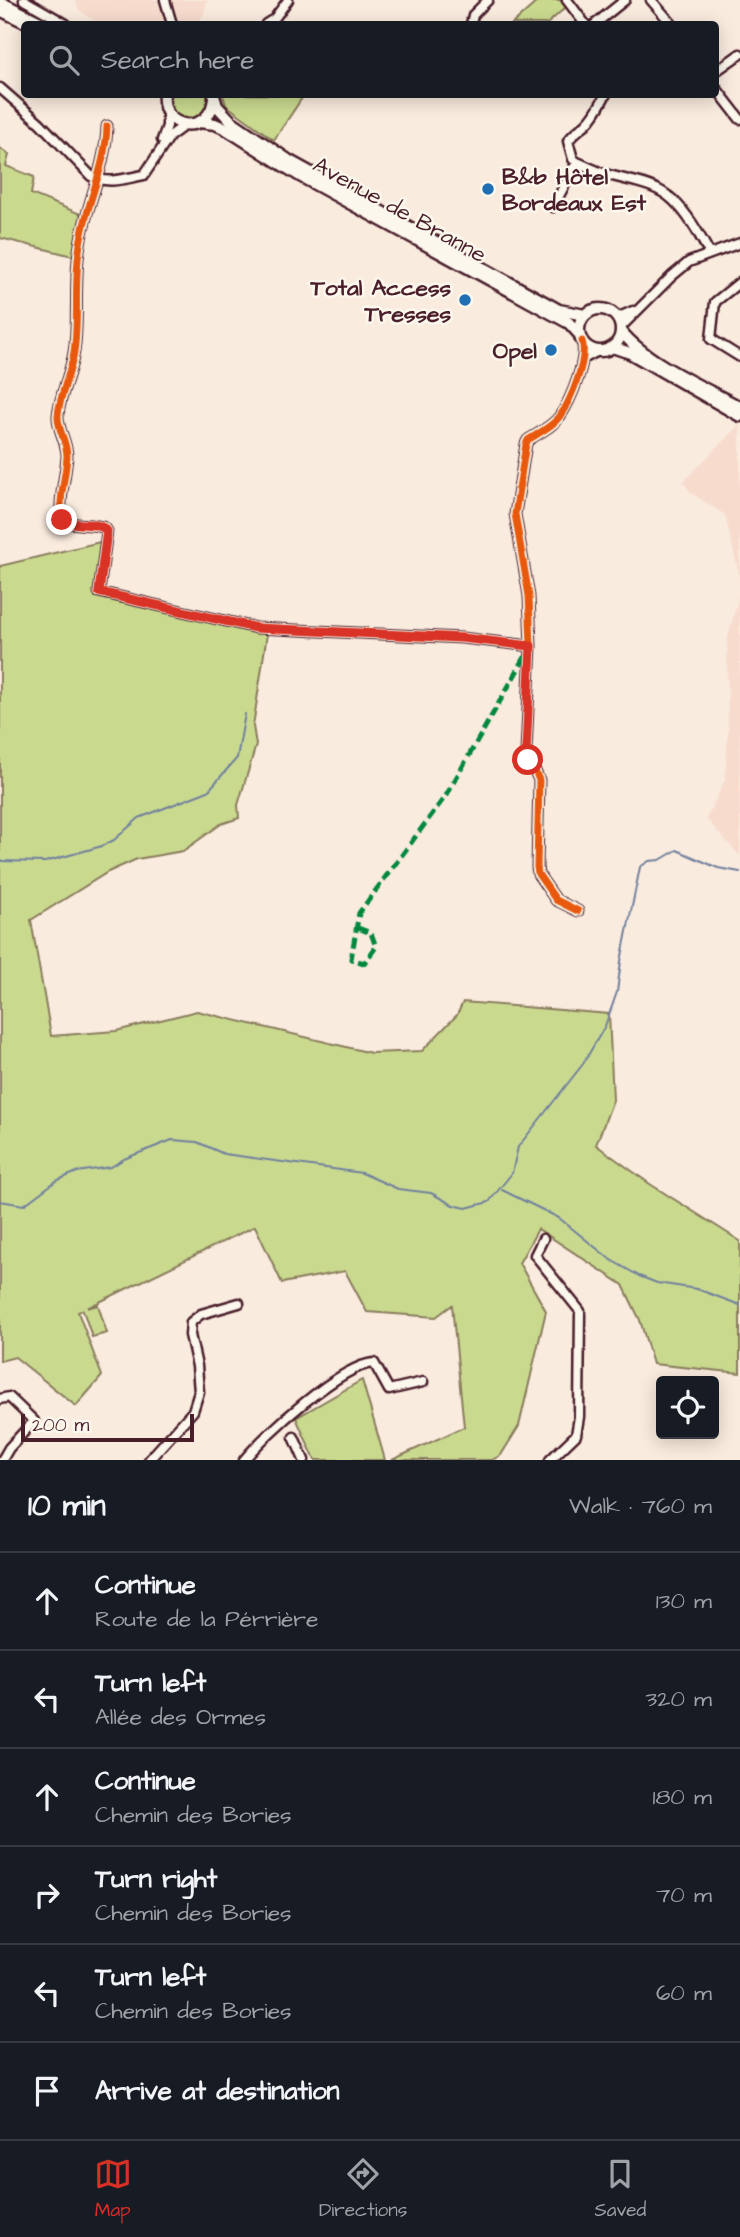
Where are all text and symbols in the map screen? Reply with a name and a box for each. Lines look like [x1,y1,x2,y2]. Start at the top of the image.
search box [21,21,719,98]
icon: search [45,41,83,79]
text: Search here [101,42,254,78]
street label: Avenue de Branne [307,149,492,271]
place label: B&b Hôtel Bordeaux Est [502,161,647,219]
marker: B&b Hôtel Bordeaux Est [480,181,496,197]
place label: Total Access Tresses [310,272,451,330]
marker: Total Access Tresses [457,292,473,308]
place label: Opel [493,335,537,367]
marker: Opel [543,342,559,358]
route end [46,504,77,535]
route start [512,744,543,775]
map controls [656,1376,719,1439]
button: locate [656,1376,719,1439]
scale bar [21,1411,194,1443]
text: 200 m [32,1412,89,1439]
text: 10 min [28,1485,106,1527]
text: Walk · 760 m [569,1490,712,1522]
text: Continue [95,1567,196,1603]
icon: ahead [28,1582,66,1620]
text: 130 m [656,1585,712,1617]
text: Route de la Pérrière [95,1603,319,1635]
text: Turn left [95,1665,206,1701]
icon: left [28,1680,66,1718]
text: 320 m [646,1683,712,1715]
text: Allée des Ormes [95,1701,266,1733]
text: Continue [95,1763,196,1799]
icon: ahead [28,1778,66,1816]
text: 180 m [653,1781,712,1813]
text: Chemin des Bories [95,1799,292,1831]
text: Turn right [95,1861,217,1897]
icon: right [28,1876,66,1914]
text: 70 m [656,1879,712,1911]
text: Chemin des Bories [95,1897,292,1929]
text: Turn left [95,1959,206,1995]
icon: left [28,1974,66,2012]
text: 60 m [656,1977,712,2009]
text: Chemin des Bories [95,1995,292,2027]
icon: arrive [28,2072,66,2110]
text: Arrive at destination [95,2073,340,2109]
tab: Map [94,2155,132,2224]
tab: Directions [319,2155,407,2224]
tab: Saved [595,2155,646,2224]

